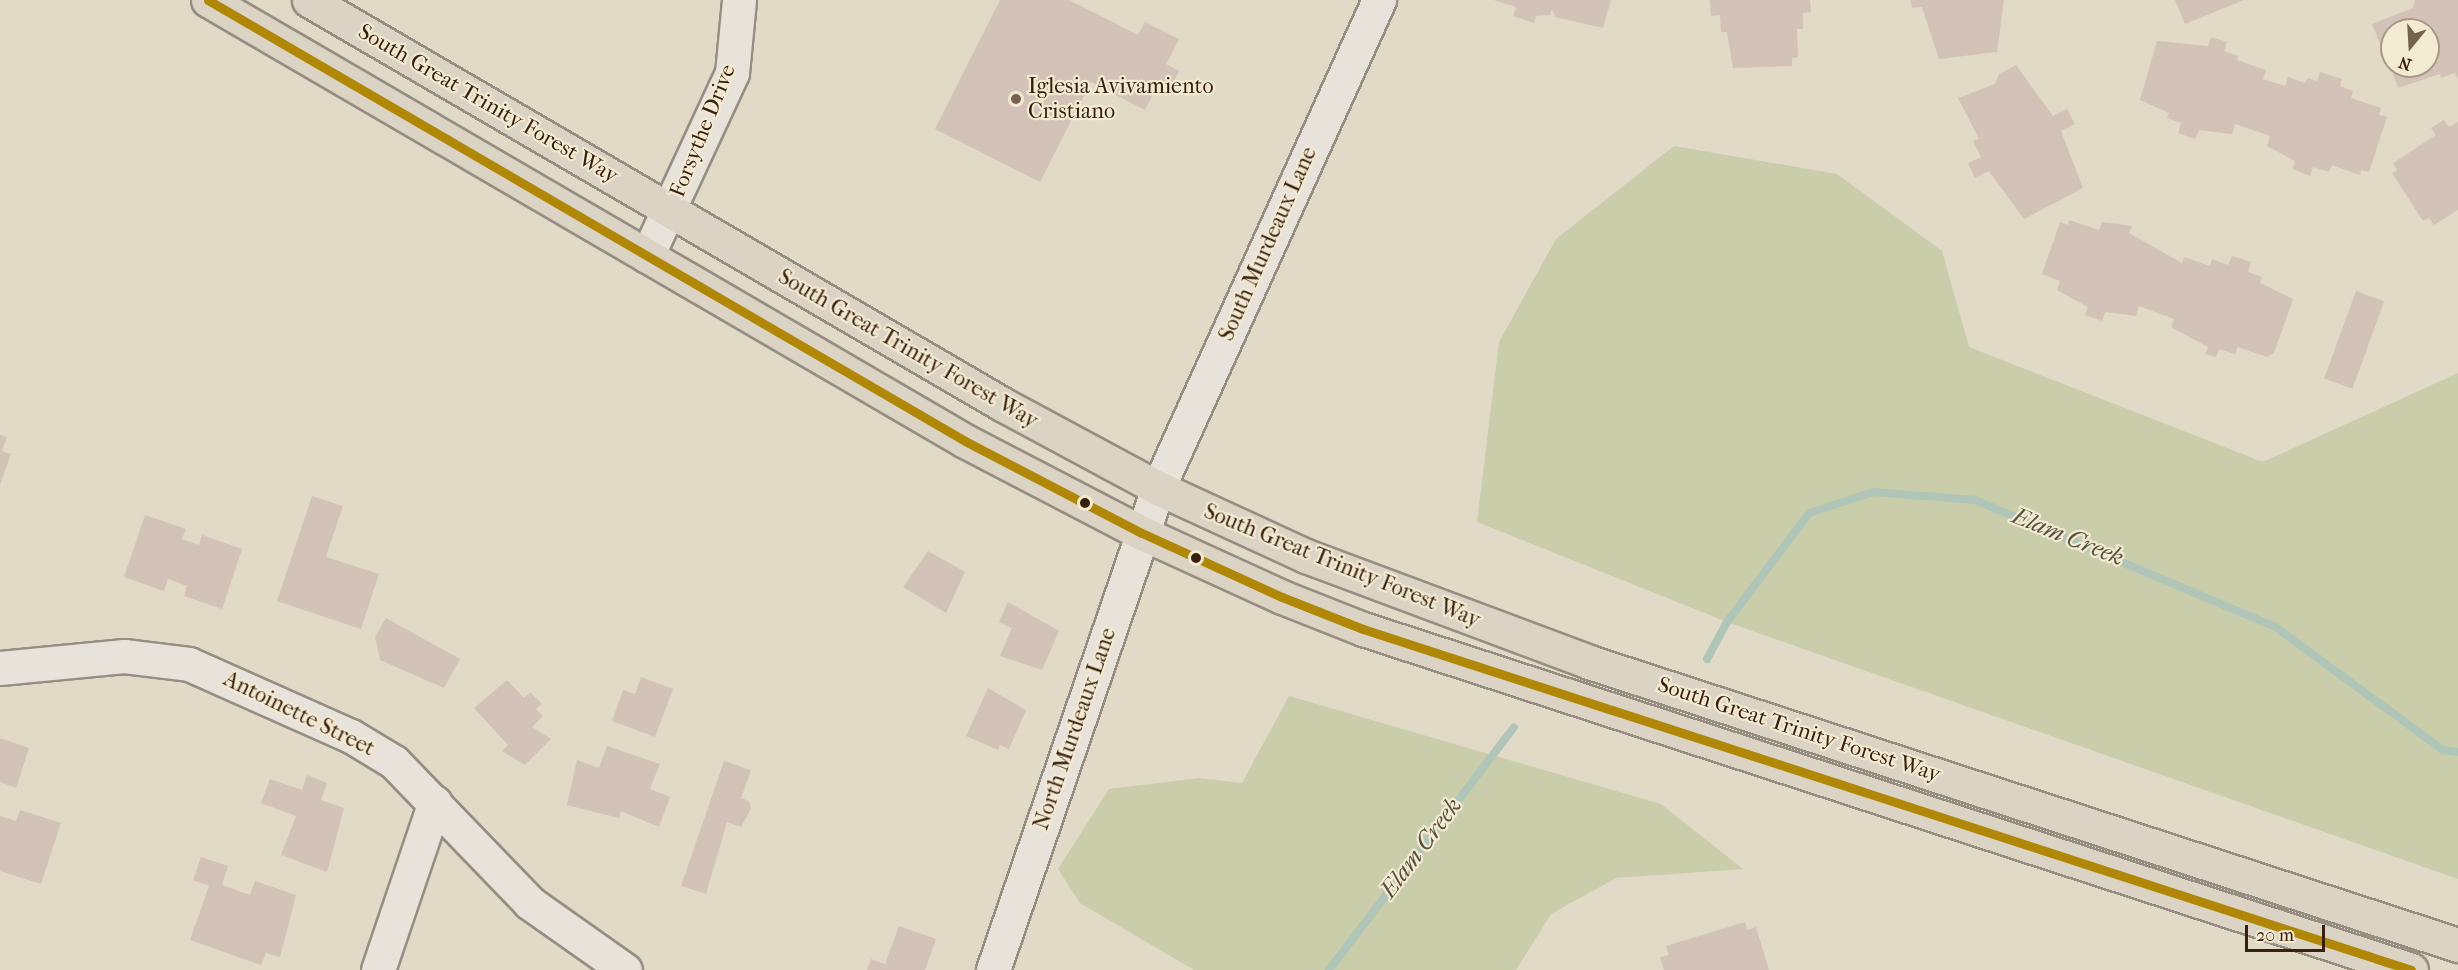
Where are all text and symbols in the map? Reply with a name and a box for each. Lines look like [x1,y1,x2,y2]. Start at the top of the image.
north arrow [2380,18,2440,78]
street label: South Great Trinity Forest Way [353,19,623,189]
text: N [2396,53,2414,75]
street label: Forsythe Drive [664,61,742,201]
place label: Iglesia Avivamiento Cristiano [1028,73,1214,124]
marker: Iglesia Avivamiento Cristiano [1009,92,1023,106]
street label: South Murdeaux Lane [1213,143,1323,345]
street label: South Great Trinity Forest Way [773,264,1043,434]
unlabelled marker [1079,497,1091,509]
street label: South Great Trinity Forest Way [1200,498,1484,634]
water label: Elam Creek [2008,502,2128,572]
unlabelled marker [1190,552,1202,564]
street label: North Murdeaux Lane [1028,625,1122,833]
street label: Antoinette Street [219,666,379,762]
street label: South Great Trinity Forest Way [1654,672,1944,788]
water label: Elam Creek [1374,792,1468,904]
scale bar [2248,913,2328,951]
text: 20 m [2256,925,2294,946]

